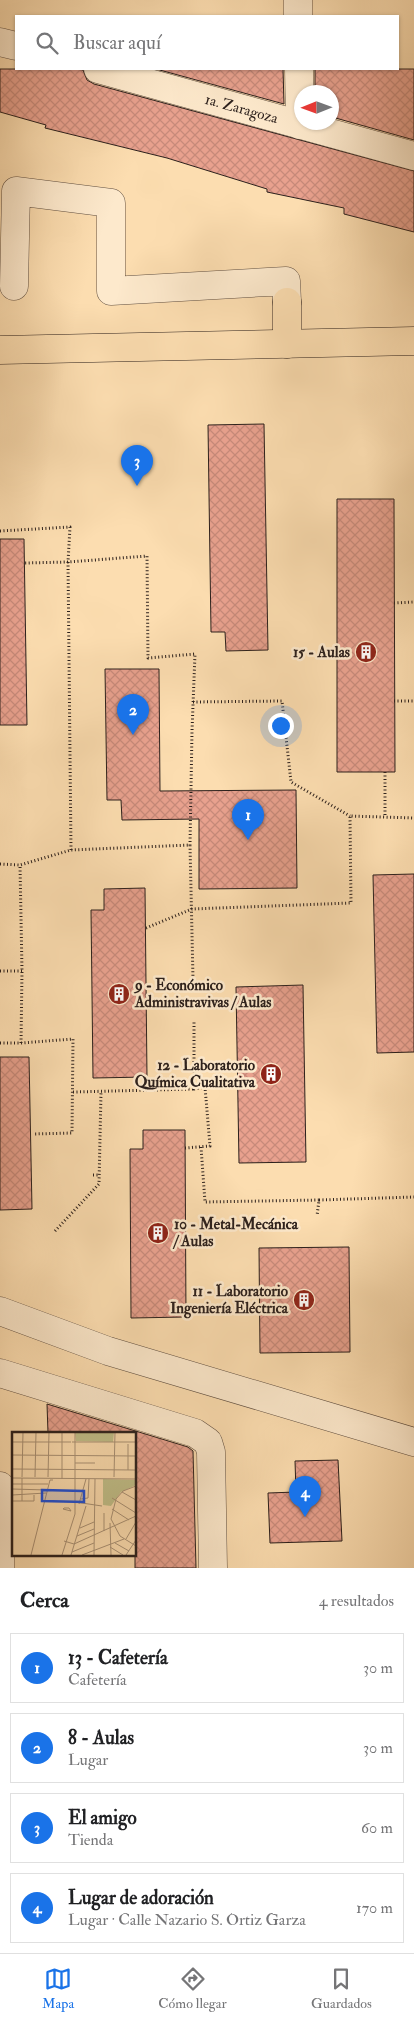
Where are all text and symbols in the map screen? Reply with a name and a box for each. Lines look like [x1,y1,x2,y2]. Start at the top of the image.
search box [15,15,399,70]
icon: search [33,29,61,57]
text: Buscar aquí [73,31,161,55]
north arrow [294,85,339,130]
street label: 1a. Zaragoza [203,89,281,128]
pin: 3 [121,445,153,486]
building icon: 15 - Aulas [354,640,378,664]
place label: 15 - Aulas [293,643,350,662]
pin: 2 [117,694,149,735]
your location [268,713,294,739]
pin: 1 [232,799,264,840]
place label: 9 - Económico Administravivas / Aulas [133,976,272,1012]
building icon: 9 - Económico Administravivas / Aulas [107,982,131,1006]
place label: 12 - Laboratorio Química Cualitativa [135,1056,256,1092]
building icon: 12 - Laboratorio Química Cualitativa [259,1062,283,1086]
place label: 10 - Metal-Mecánica / Aulas [172,1215,299,1251]
building icon: 10 - Metal-Mecánica / Aulas [146,1221,170,1245]
place label: 11 - Laboratorio Ingeniería Eléctrica [170,1282,289,1319]
building icon: 11 - Laboratorio Ingeniería Eléctrica [292,1288,316,1312]
inset map [12,1432,136,1556]
pin: 4 [289,1476,321,1517]
text: Cerca [20,1587,69,1614]
text: 4 resultados [319,1591,394,1611]
text: 13 - Cafetería [68,1646,168,1670]
text: 1 [34,1658,40,1678]
text: 30 m [363,1658,393,1678]
text: Cafetería [68,1670,127,1690]
text: 8 - Aulas [68,1726,134,1750]
text: 2 [33,1738,41,1758]
text: 30 m [363,1738,393,1758]
text: Lugar [68,1750,108,1770]
text: El amigo [68,1806,137,1830]
text: 3 [34,1818,40,1838]
text: 60 m [361,1818,393,1838]
text: Tienda [68,1830,113,1850]
text: Lugar de adoración [68,1886,214,1910]
text: 4 [33,1898,41,1918]
text: 170 m [356,1898,393,1918]
text: Lugar · Calle Nazario S. Ortiz Garza [68,1910,306,1930]
tab: Mapa [42,1965,74,2012]
tab: Cómo llegar [158,1965,227,2012]
tab: Guardados [311,1965,372,2012]

